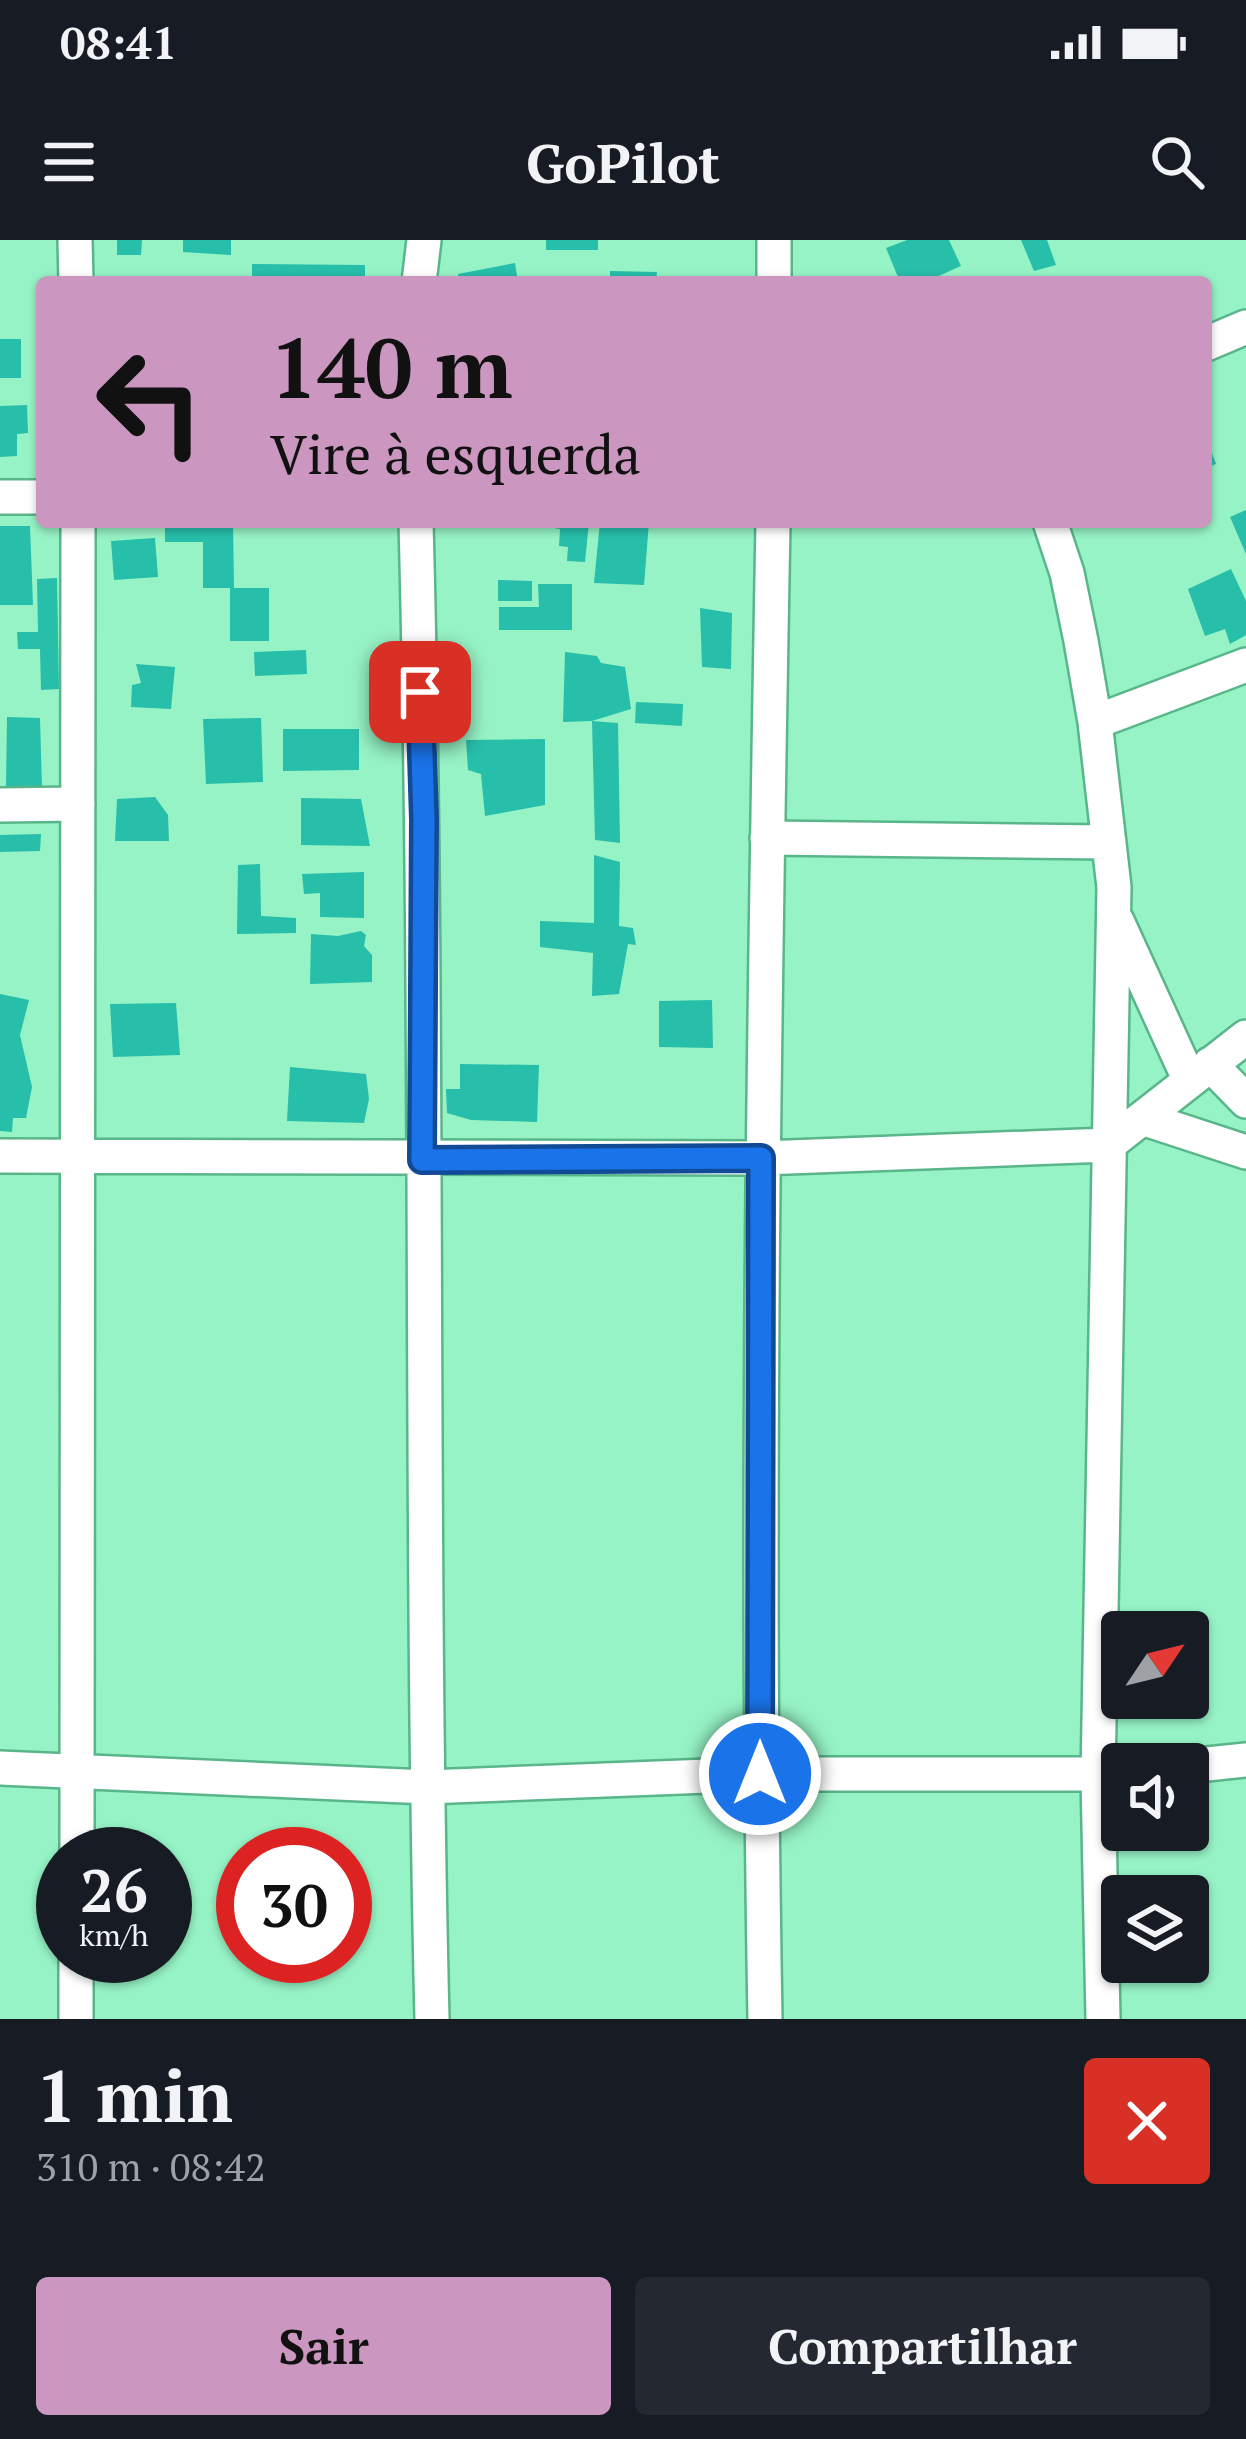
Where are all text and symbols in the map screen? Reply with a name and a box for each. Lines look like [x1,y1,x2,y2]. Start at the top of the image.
text: 08:41 [60,12,177,72]
text: GoPilot [526,127,720,198]
icon: menu [36,129,102,195]
icon: search [1144,129,1210,195]
text: 140 m [270,311,513,422]
icon: left [72,324,228,480]
text: Vire à esquerda [270,418,641,489]
pin [369,641,471,743]
icon: arrive [387,659,453,725]
north arrow [1101,1611,1209,1719]
map controls [1101,1611,1209,1983]
position arrow [697,1711,823,1837]
button: sound [1101,1743,1209,1851]
speed limit sign: 30 [216,1827,372,1983]
text: 26 [80,1850,148,1929]
button: layers [1101,1875,1209,1983]
text: km/h [79,1915,149,1955]
text: 1 min [36,2047,233,2143]
button: close [1084,2058,1210,2184]
text: 310 m · 08:42 [36,2140,266,2192]
button: Sair [36,2277,611,2415]
button: Compartilhar [635,2277,1210,2415]

